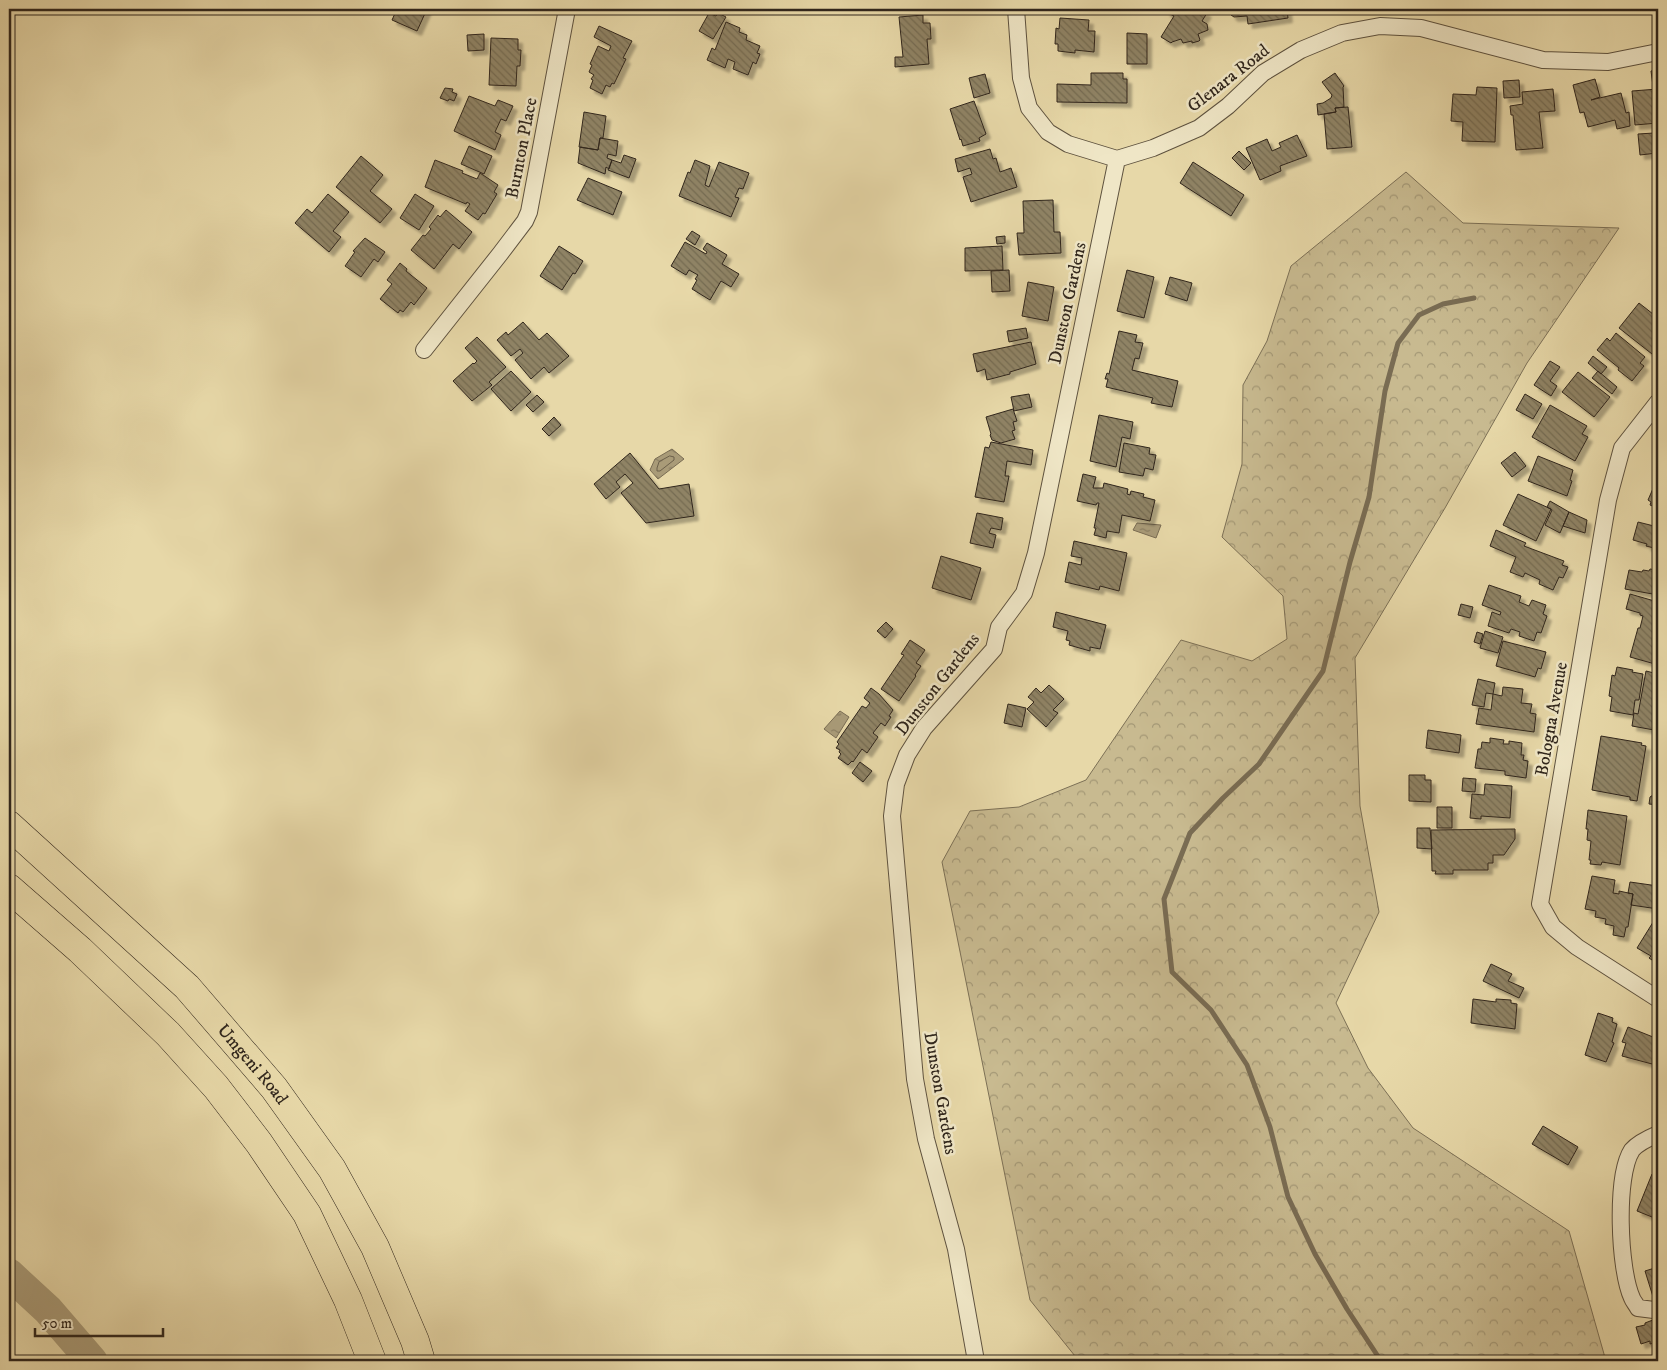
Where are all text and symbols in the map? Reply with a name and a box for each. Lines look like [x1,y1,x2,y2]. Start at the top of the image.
street label: Glenara Road [1183,40,1274,118]
street label: Burnton Place [501,96,543,201]
street label: Dunston Gardens [1044,240,1092,366]
street label: Dunston Gardens [891,629,985,740]
street label: Bologna Avenue [1531,660,1573,778]
street label: Umgeni Road [212,1020,292,1109]
street label: Dunston Gardens [918,1030,962,1156]
scale bar [35,1305,162,1337]
text: 50 m [42,1314,72,1333]

